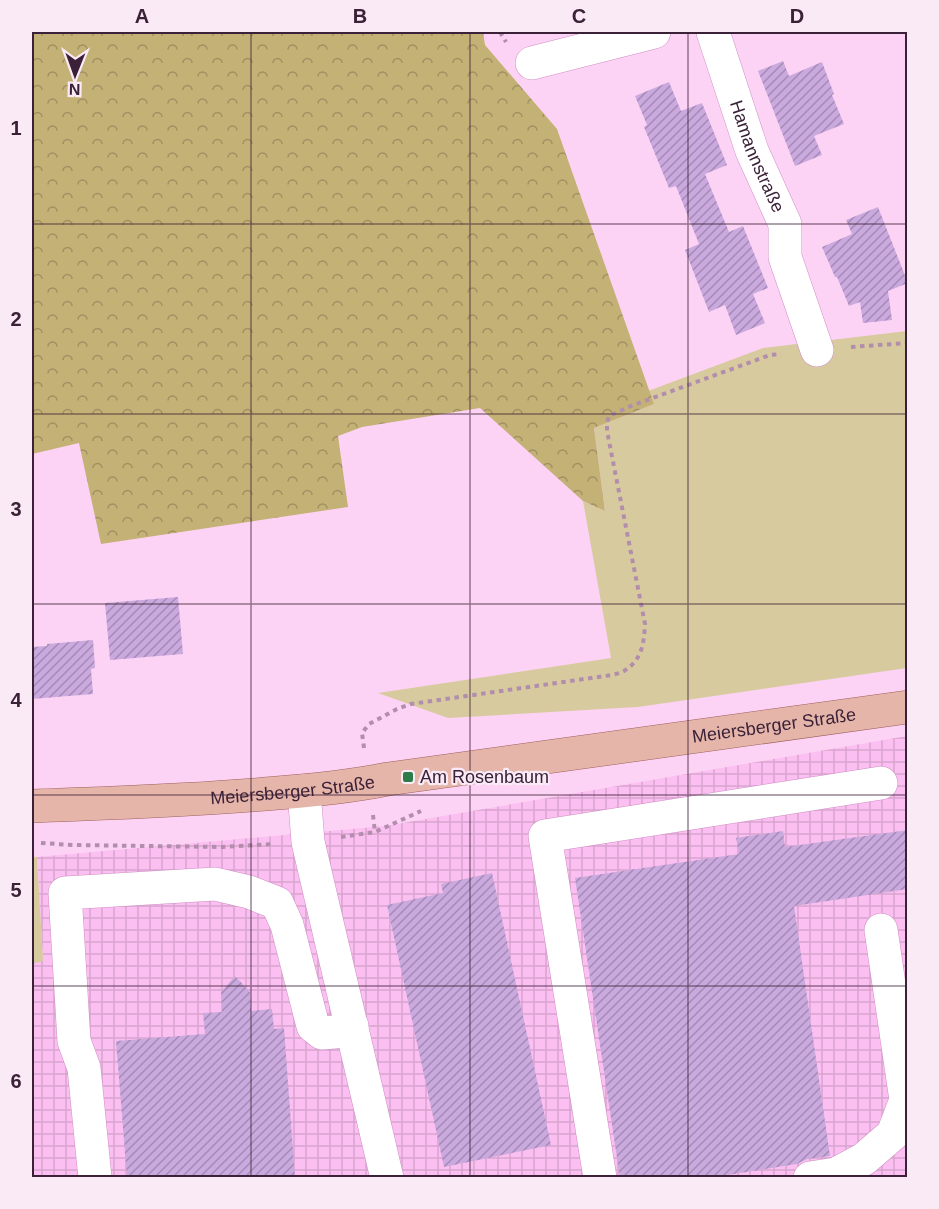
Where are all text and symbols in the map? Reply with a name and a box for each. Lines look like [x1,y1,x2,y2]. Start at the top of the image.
text: A [135,5,149,27]
text: B [353,5,367,27]
text: C [572,5,586,27]
text: D [790,5,804,27]
north arrow [45,45,105,105]
text: N [69,81,81,98]
street label: Hamannstraße [726,98,788,216]
text: 1 [10,117,22,139]
text: 2 [10,308,22,330]
text: 3 [10,498,22,520]
text: 4 [10,689,22,711]
street label: Meiersberger Straße [691,704,857,747]
place label: Am Rosenbaum [420,767,549,787]
marker: Am Rosenbaum [401,770,415,784]
street label: Meiersberger Straße [210,772,376,808]
text: 5 [10,879,22,901]
text: 6 [10,1070,22,1092]

